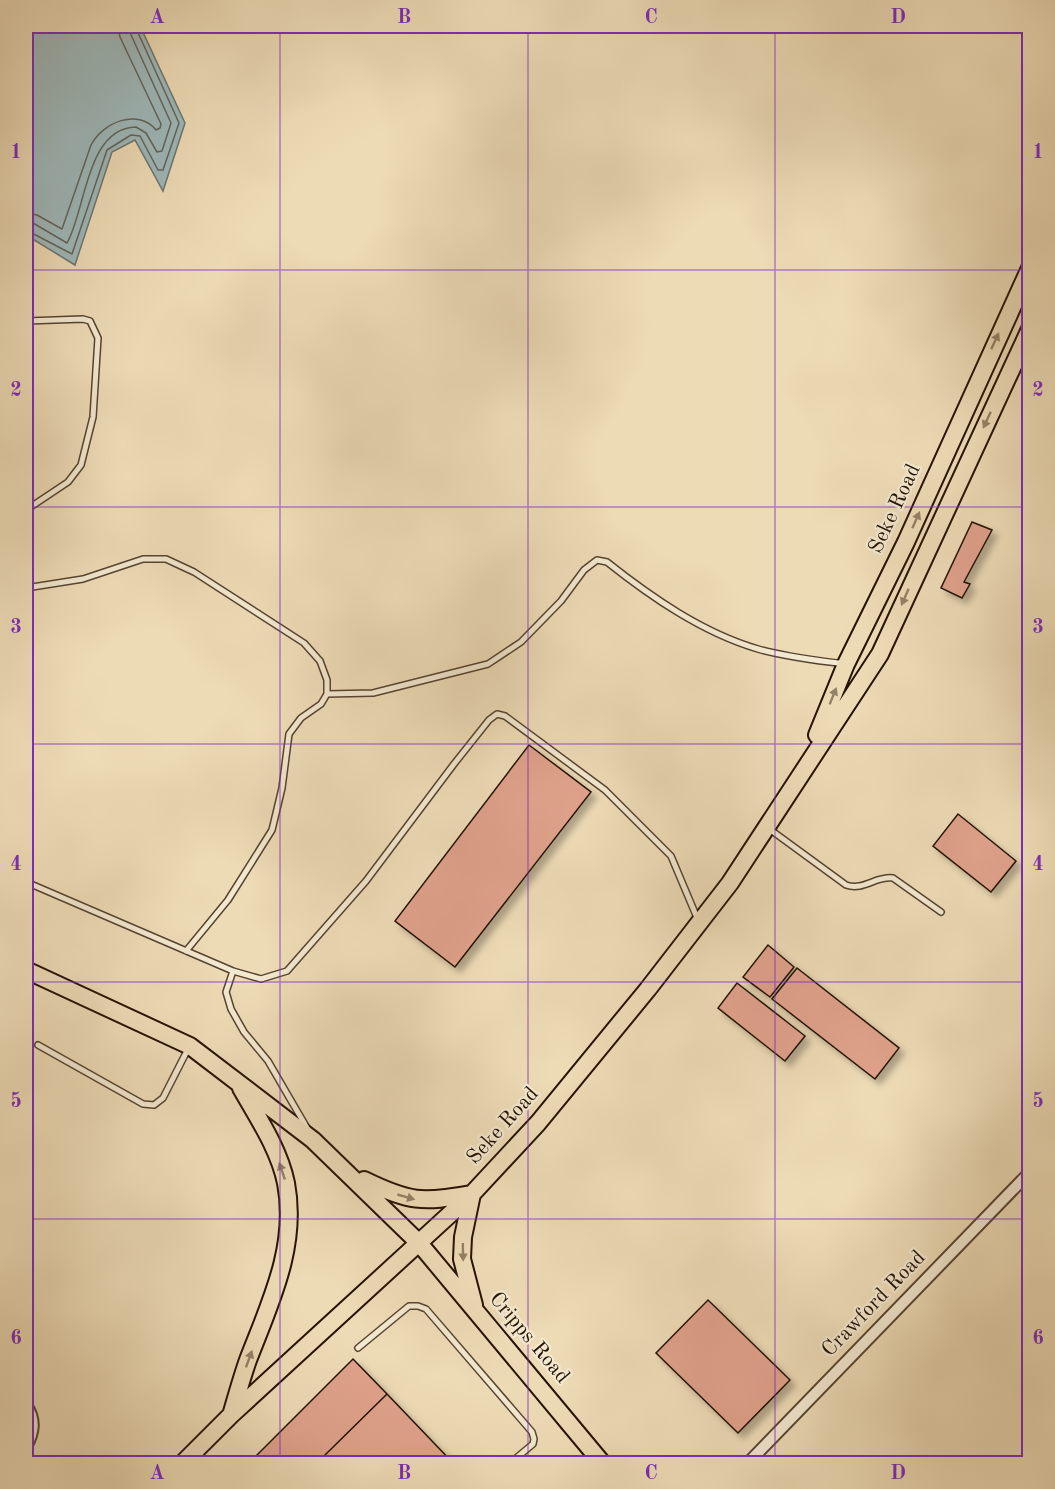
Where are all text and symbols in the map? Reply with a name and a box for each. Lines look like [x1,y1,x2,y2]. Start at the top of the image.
text: A [149,8,165,28]
text: B [397,8,411,28]
text: C [644,8,658,28]
text: D [890,8,906,28]
text: 1 [10,143,22,163]
text: 1 [1032,143,1044,163]
one-way arrow [991,333,1000,350]
text: 2 [10,381,22,401]
text: 2 [1032,381,1044,401]
one-way arrow [983,412,992,429]
street label: Seke Road [865,461,925,557]
one-way arrow [911,510,921,528]
one-way arrow [900,588,909,606]
text: 3 [10,618,22,638]
text: 3 [1032,618,1044,638]
one-way arrow [829,687,838,705]
text: 4 [10,855,22,875]
text: 4 [1032,855,1044,875]
street label: Seke Road [463,1083,543,1169]
text: 5 [10,1091,22,1112]
text: 5 [1032,1091,1044,1112]
one-way arrow [277,1162,286,1180]
one-way arrow [397,1193,415,1202]
one-way arrow [458,1242,468,1261]
street label: Crawford Road [818,1247,930,1361]
street label: Cripps Road [485,1288,573,1388]
text: 6 [10,1329,22,1349]
text: 6 [1032,1329,1044,1349]
one-way arrow [245,1350,254,1368]
text: A [149,1464,165,1484]
text: B [397,1464,411,1484]
text: C [644,1464,658,1484]
text: D [890,1464,906,1484]

